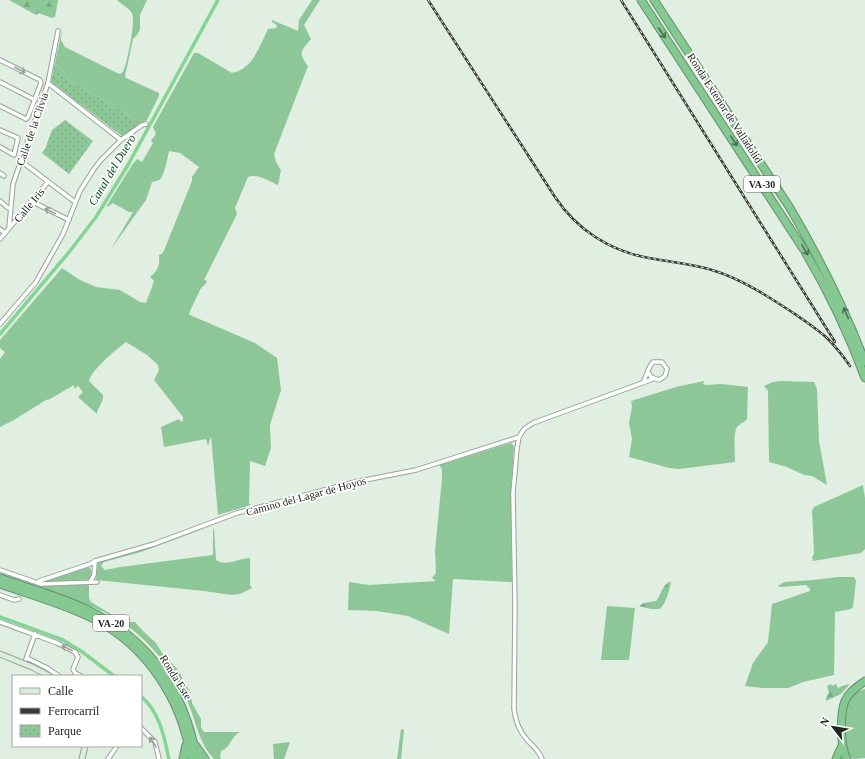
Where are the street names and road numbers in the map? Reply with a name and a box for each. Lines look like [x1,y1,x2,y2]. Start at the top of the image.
street label: Ronda Exterior de Valladolid [685,51,765,166]
street label: Calle de la Clivia [14,91,50,167]
road number: VA-30 [744,176,780,192]
street label: Calle Iris [11,186,47,224]
street label: Camino del Lagar de Hoyos [245,474,367,518]
road number: VA-20 [93,615,129,631]
street label: Ronda Este [158,652,195,702]

